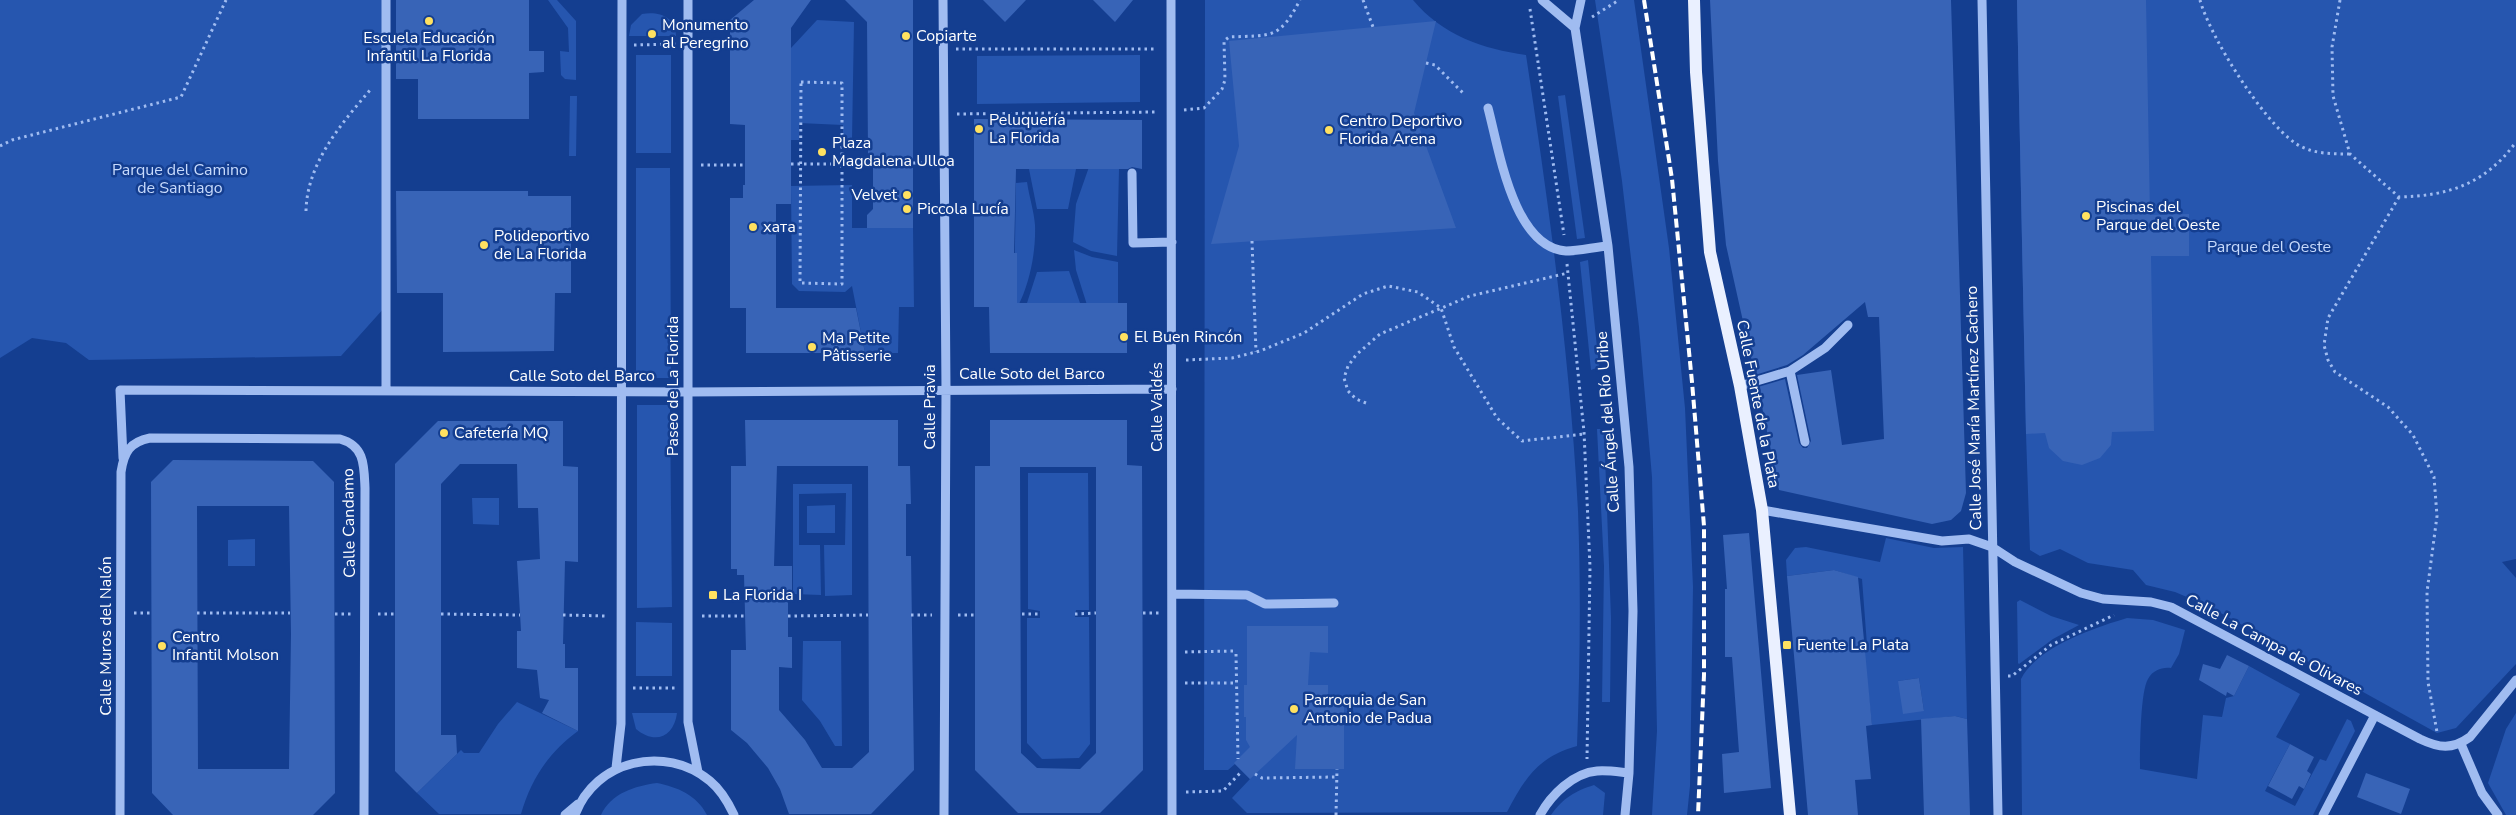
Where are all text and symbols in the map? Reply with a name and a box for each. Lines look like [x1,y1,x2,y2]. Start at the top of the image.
place label: Monumento al Peregrino [662,14,749,54]
marker: Escuela Educación Infantil La Florida [423,15,435,27]
place label: Copiarte [916,25,977,47]
place label: Escuela Educación Infantil La Florida [363,27,495,67]
marker: Monumento al Peregrino [646,28,658,40]
marker: Copiarte [900,30,912,42]
place label: Peluquería La Florida [989,109,1066,149]
place label: Centro Deportivo Florida Arena [1339,110,1462,150]
marker: Peluquería La Florida [973,123,985,135]
marker: Centro Deportivo Florida Arena [1323,124,1335,136]
place label: Plaza Magdalena Ulloa [832,132,955,172]
marker: Plaza Magdalena Ulloa [816,146,828,158]
park label: Parque del Camino de Santiago [112,159,248,199]
place label: Velvet [851,184,897,206]
marker: Velvet [901,189,913,201]
place label: Piscinas del Parque del Oeste [2096,196,2220,236]
place label: Piccola Lucía [917,198,1009,220]
marker: Piccola Lucía [901,203,913,215]
marker: Piscinas del Parque del Oeste [2080,210,2092,222]
place label: хата [763,216,796,238]
marker: хата [747,221,759,233]
place label: Polideportivo de La Florida [494,225,590,265]
park label: Parque del Oeste [2207,236,2331,258]
marker: Polideportivo de La Florida [478,239,490,251]
street label: Calle José María Martínez Cachero [1961,285,1987,531]
street label: Paseo de La Florida [662,316,684,456]
street label: Calle Fuente de la Plata [1731,318,1785,490]
place label: El Buen Rincón [1134,326,1242,348]
place label: Ma Petite Pâtisserie [822,327,891,367]
marker: El Buen Rincón [1118,331,1130,343]
street label: Calle Ángel del Río Uribe [1591,331,1625,513]
marker: Ma Petite Pâtisserie [806,341,818,353]
street label: Calle Valdés [1146,362,1168,452]
street label: Calle Soto del Barco [959,363,1105,385]
street label: Calle Pravia [919,364,941,450]
street label: Calle Soto del Barco [509,365,655,387]
place label: Cafetería MQ [454,422,549,444]
marker: Cafetería MQ [438,427,450,439]
street label: Calle Candamo [337,468,361,578]
street label: Calle Muros del Nalón [95,556,117,716]
place label: La Florida I [723,584,802,606]
marker: La Florida I [707,589,719,601]
street label: Calle La Campa de Olivares [2181,589,2367,701]
place label: Centro Infantil Molson [172,626,279,666]
place label: Fuente La Plata [1797,634,1909,656]
marker: Fuente La Plata [1781,639,1793,651]
marker: Centro Infantil Molson [156,640,168,652]
place label: Parroquia de San Antonio de Padua [1304,689,1432,729]
marker: Parroquia de San Antonio de Padua [1288,703,1300,715]

